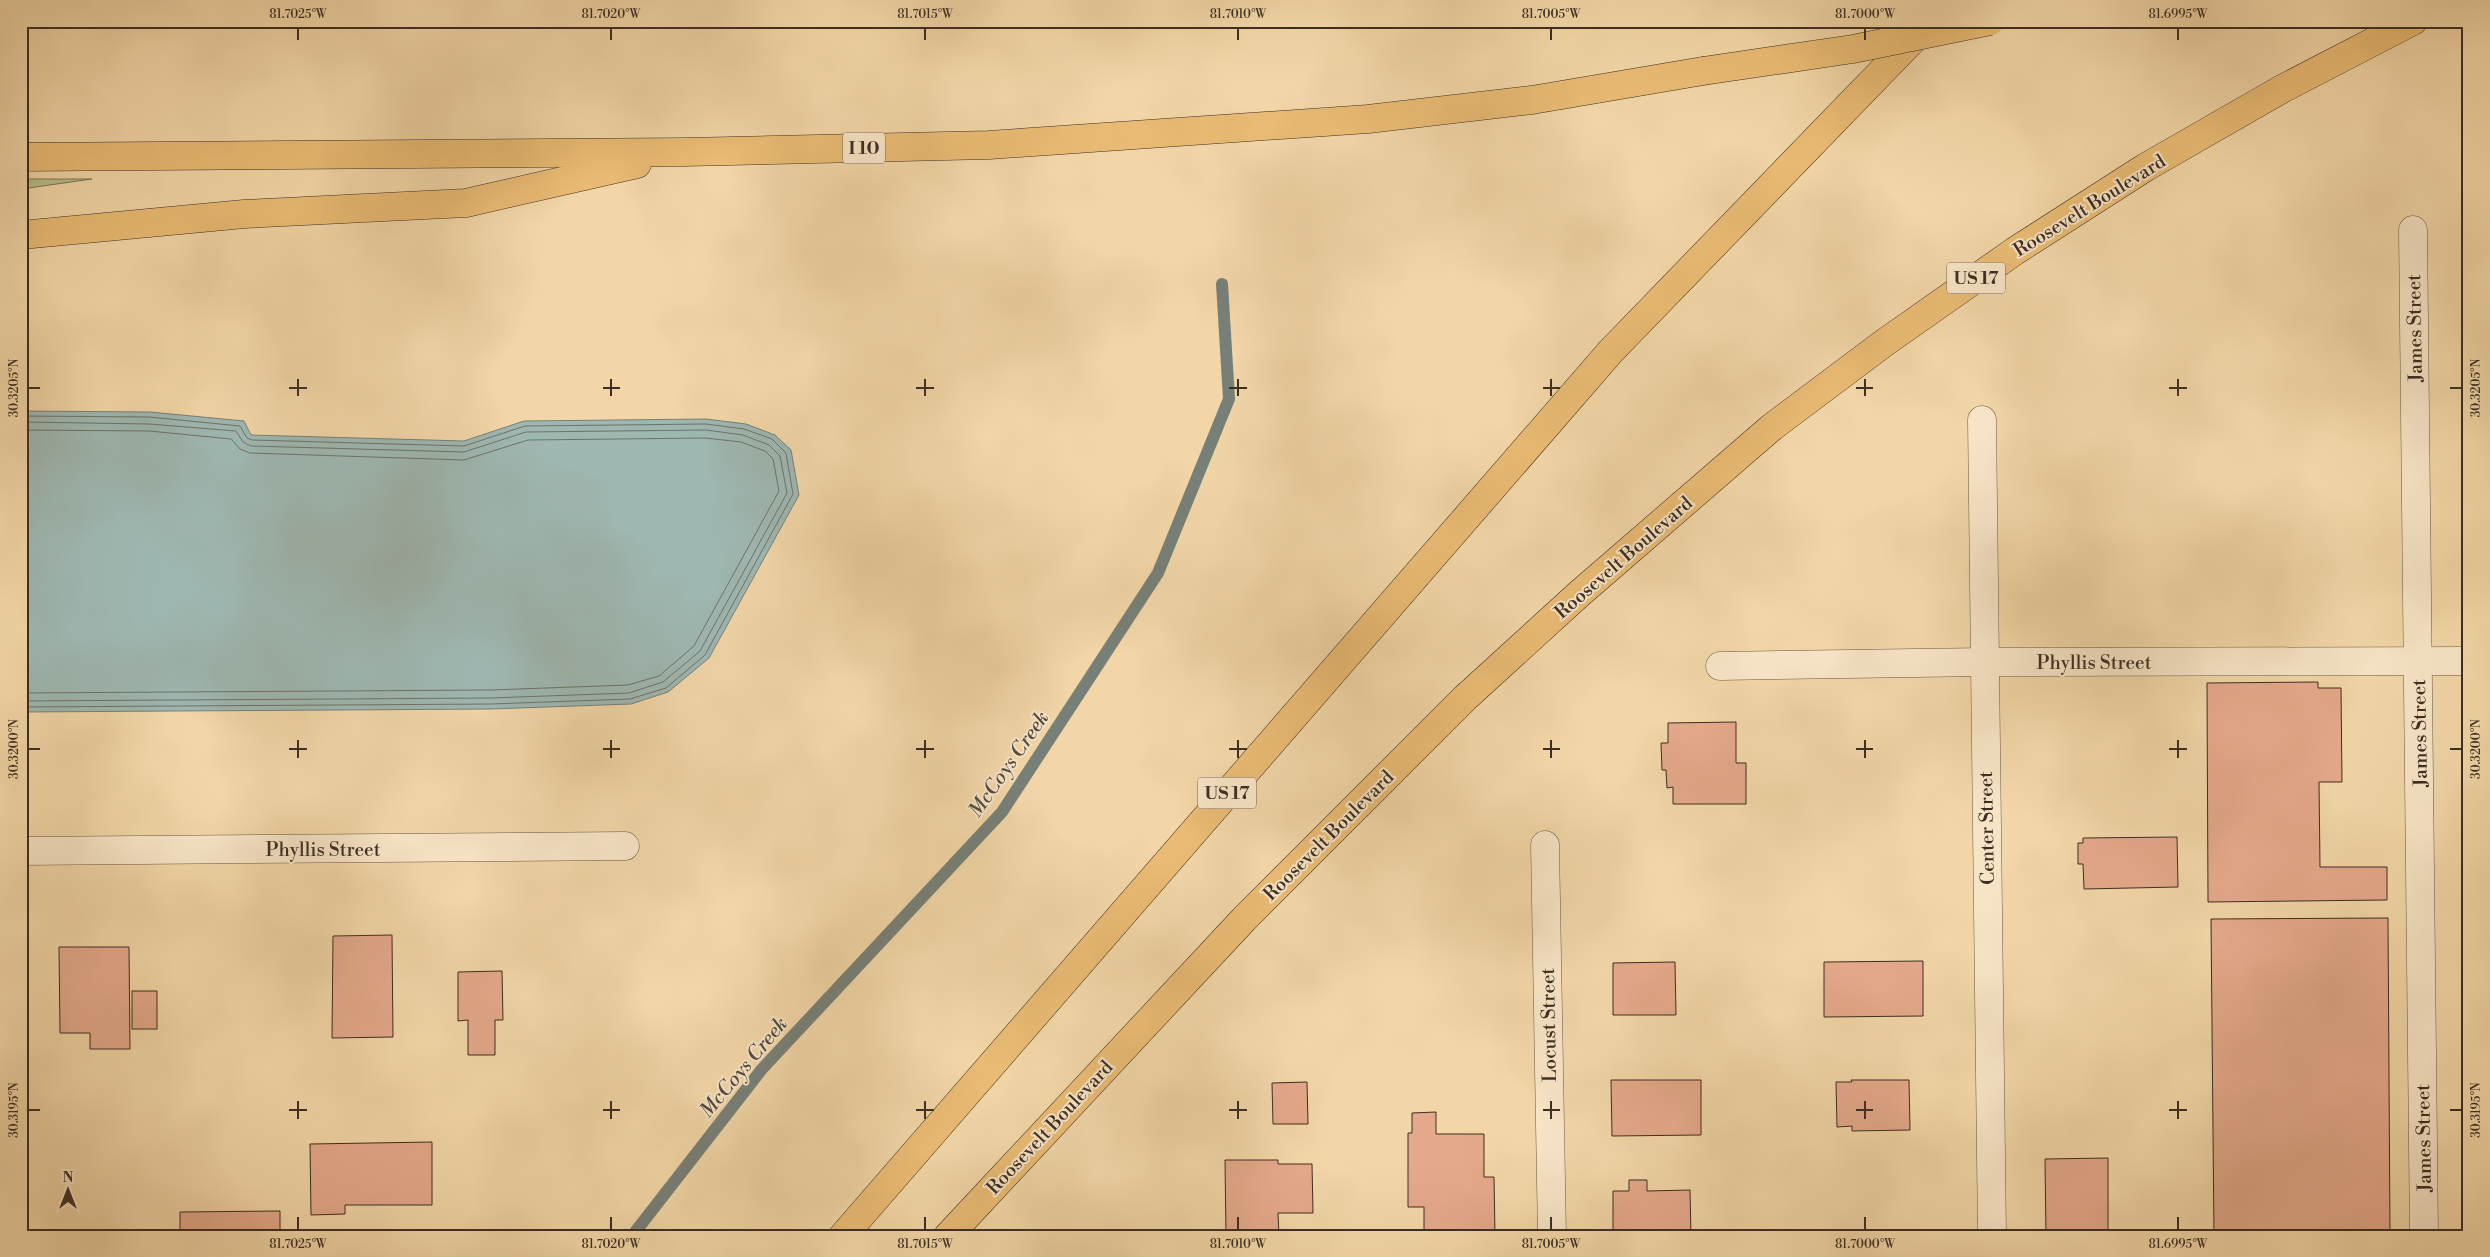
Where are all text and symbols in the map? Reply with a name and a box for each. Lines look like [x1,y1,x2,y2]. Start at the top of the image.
text: 81.7025°W [269,7,328,22]
text: 81.7020°W [582,7,641,22]
text: 81.7015°W [897,7,954,22]
text: 81.7010°W [1210,7,1267,22]
text: 81.7005°W [1522,7,1581,22]
text: 81.7000°W [1835,7,1896,22]
text: 81.6995°W [2149,7,2209,22]
road number: I 10 [843,132,885,164]
street label: Roosevelt Boulevard [2009,149,2170,262]
road number: US 17 [1947,262,2005,294]
street label: James Street [2402,274,2428,383]
text: 30.3205°N [7,359,22,417]
text: 30.3205°N [2469,359,2484,417]
street label: Roosevelt Boulevard [1550,491,1698,624]
street label: Phyllis Street [2037,651,2152,675]
street label: James Street [2407,679,2433,788]
water label: McCoys Creek [963,707,1055,823]
text: 30.3200°N [7,719,22,779]
text: 30.3200°N [2469,719,2484,779]
street label: Roosevelt Boulevard [1258,765,1399,906]
street label: Center Street [1974,771,2000,885]
road number: US 17 [1198,778,1256,808]
street label: Phyllis Street [266,838,381,862]
street label: Locust Street [1536,967,1562,1082]
water label: McCoys Creek [695,1012,794,1124]
street label: Roosevelt Boulevard [981,1055,1118,1200]
text: 30.3195°N [7,1082,22,1138]
text: 30.3195°N [2469,1082,2484,1138]
street label: James Street [2411,1084,2437,1193]
north arrow [42,1164,92,1214]
text: N [62,1169,74,1187]
text: 81.7025°W [269,1237,328,1252]
text: 81.7020°W [582,1237,641,1252]
text: 81.7015°W [897,1237,954,1252]
text: 81.7010°W [1210,1237,1267,1252]
text: 81.7005°W [1522,1237,1581,1252]
text: 81.7000°W [1835,1237,1896,1252]
text: 81.6995°W [2149,1237,2209,1252]

